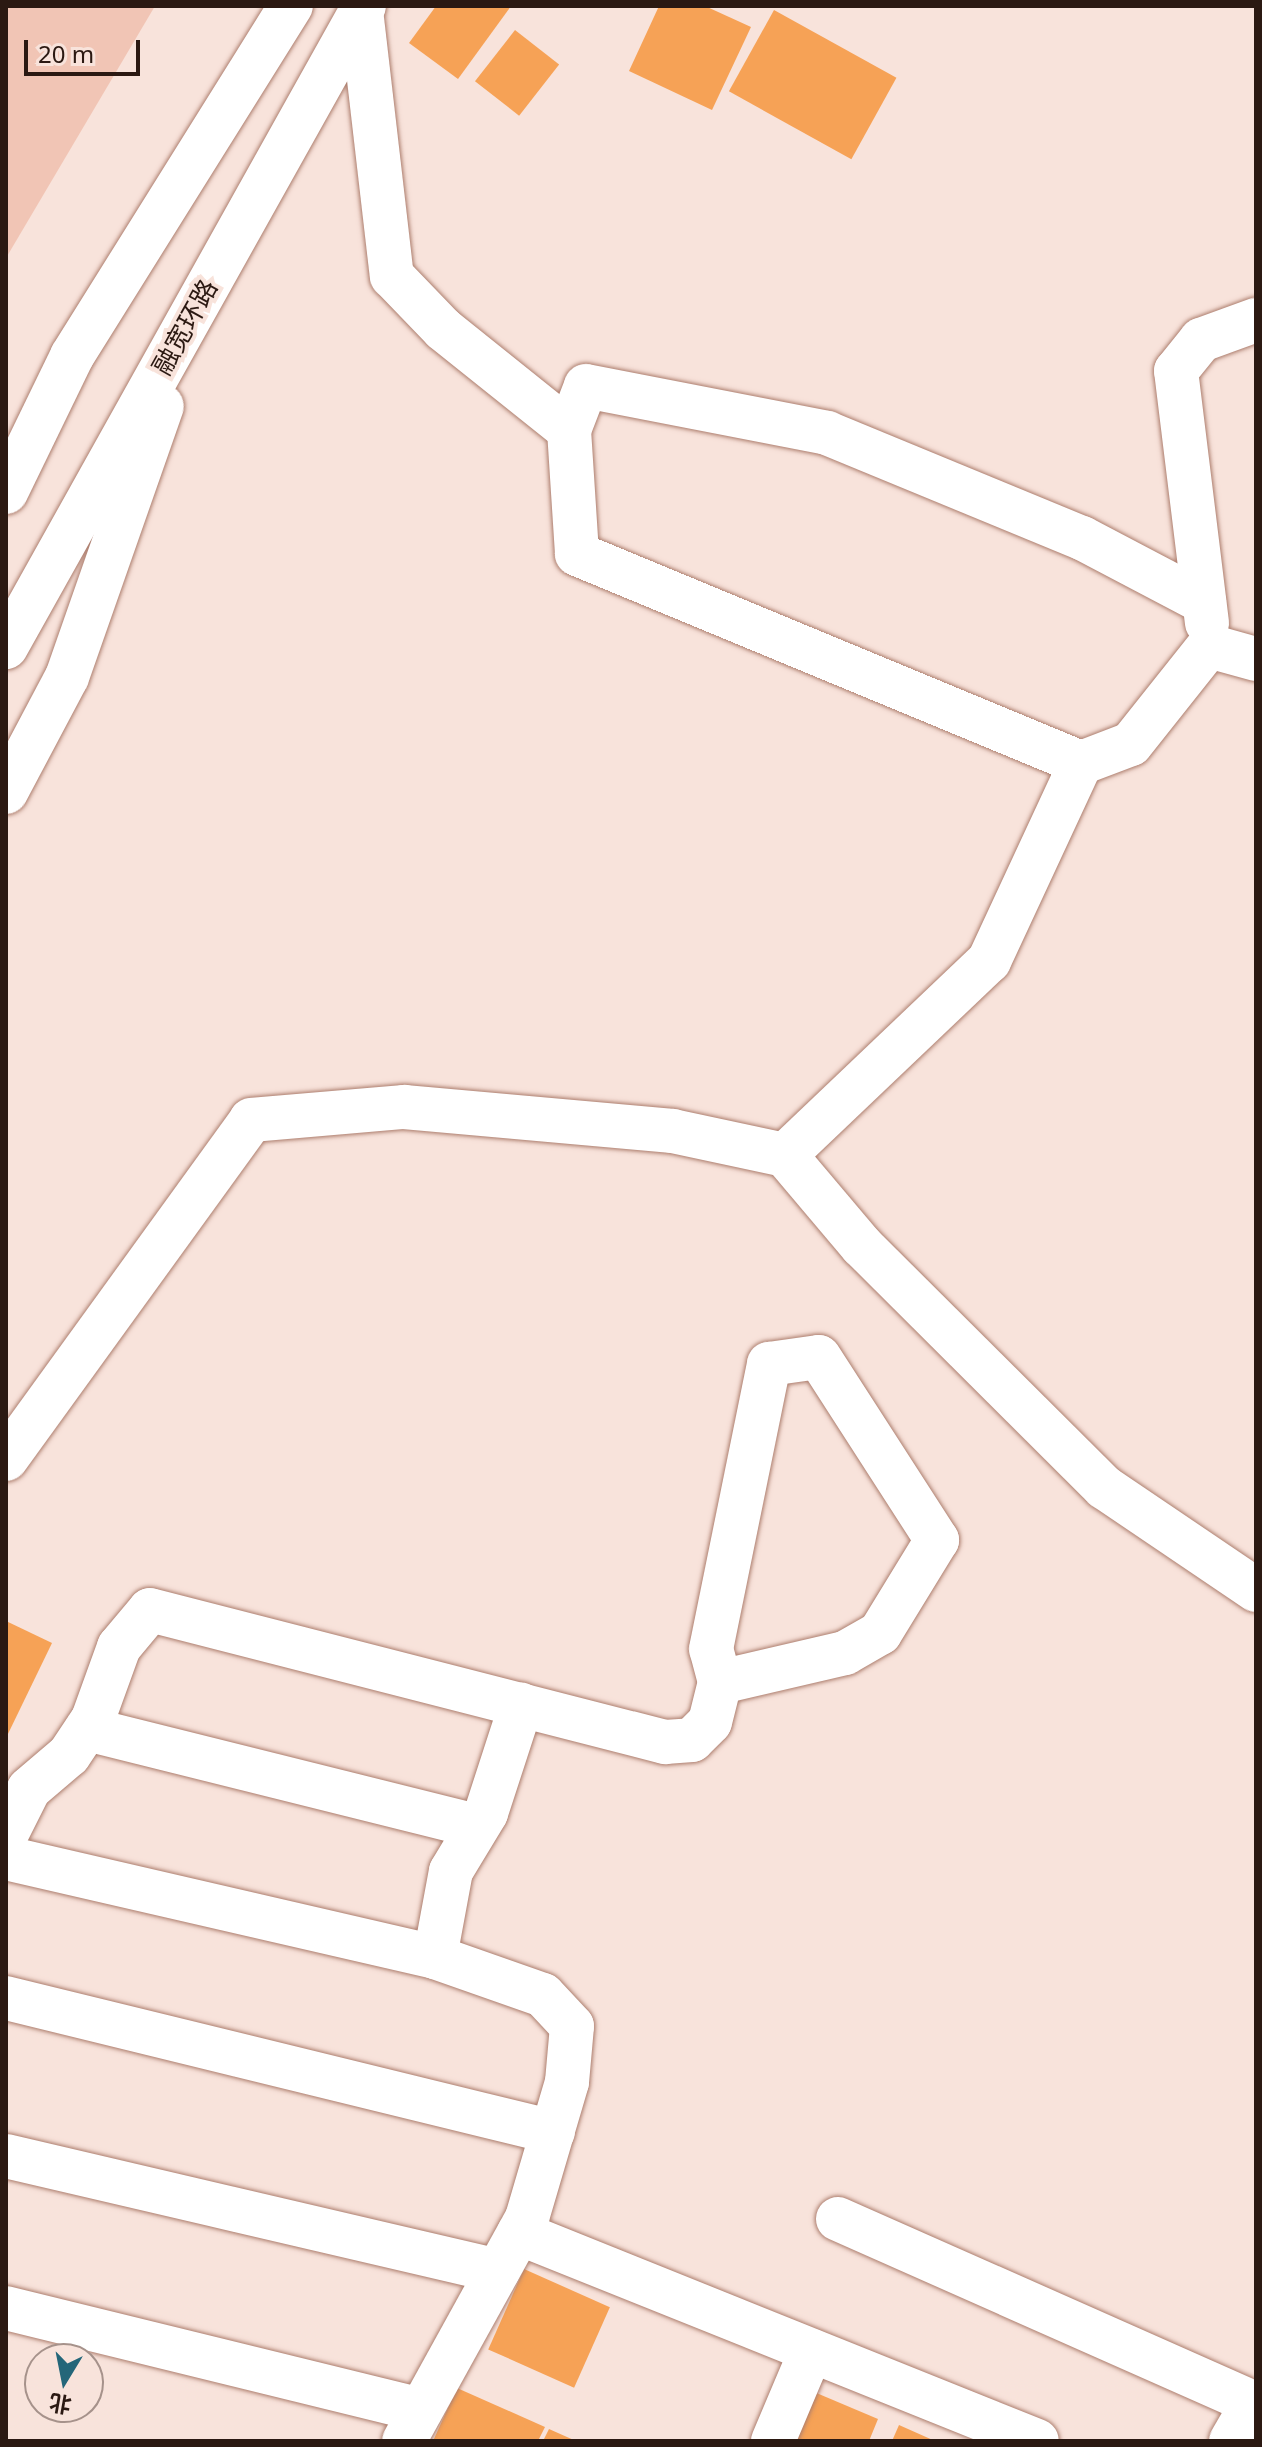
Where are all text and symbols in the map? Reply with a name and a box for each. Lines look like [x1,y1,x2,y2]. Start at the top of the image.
scale bar [28,24,144,74]
text: 20 m [38,37,94,70]
street label: 融宽环路 [146,274,224,380]
north arrow [24,2343,104,2423]
text: 北 [47,2388,74,2421]

